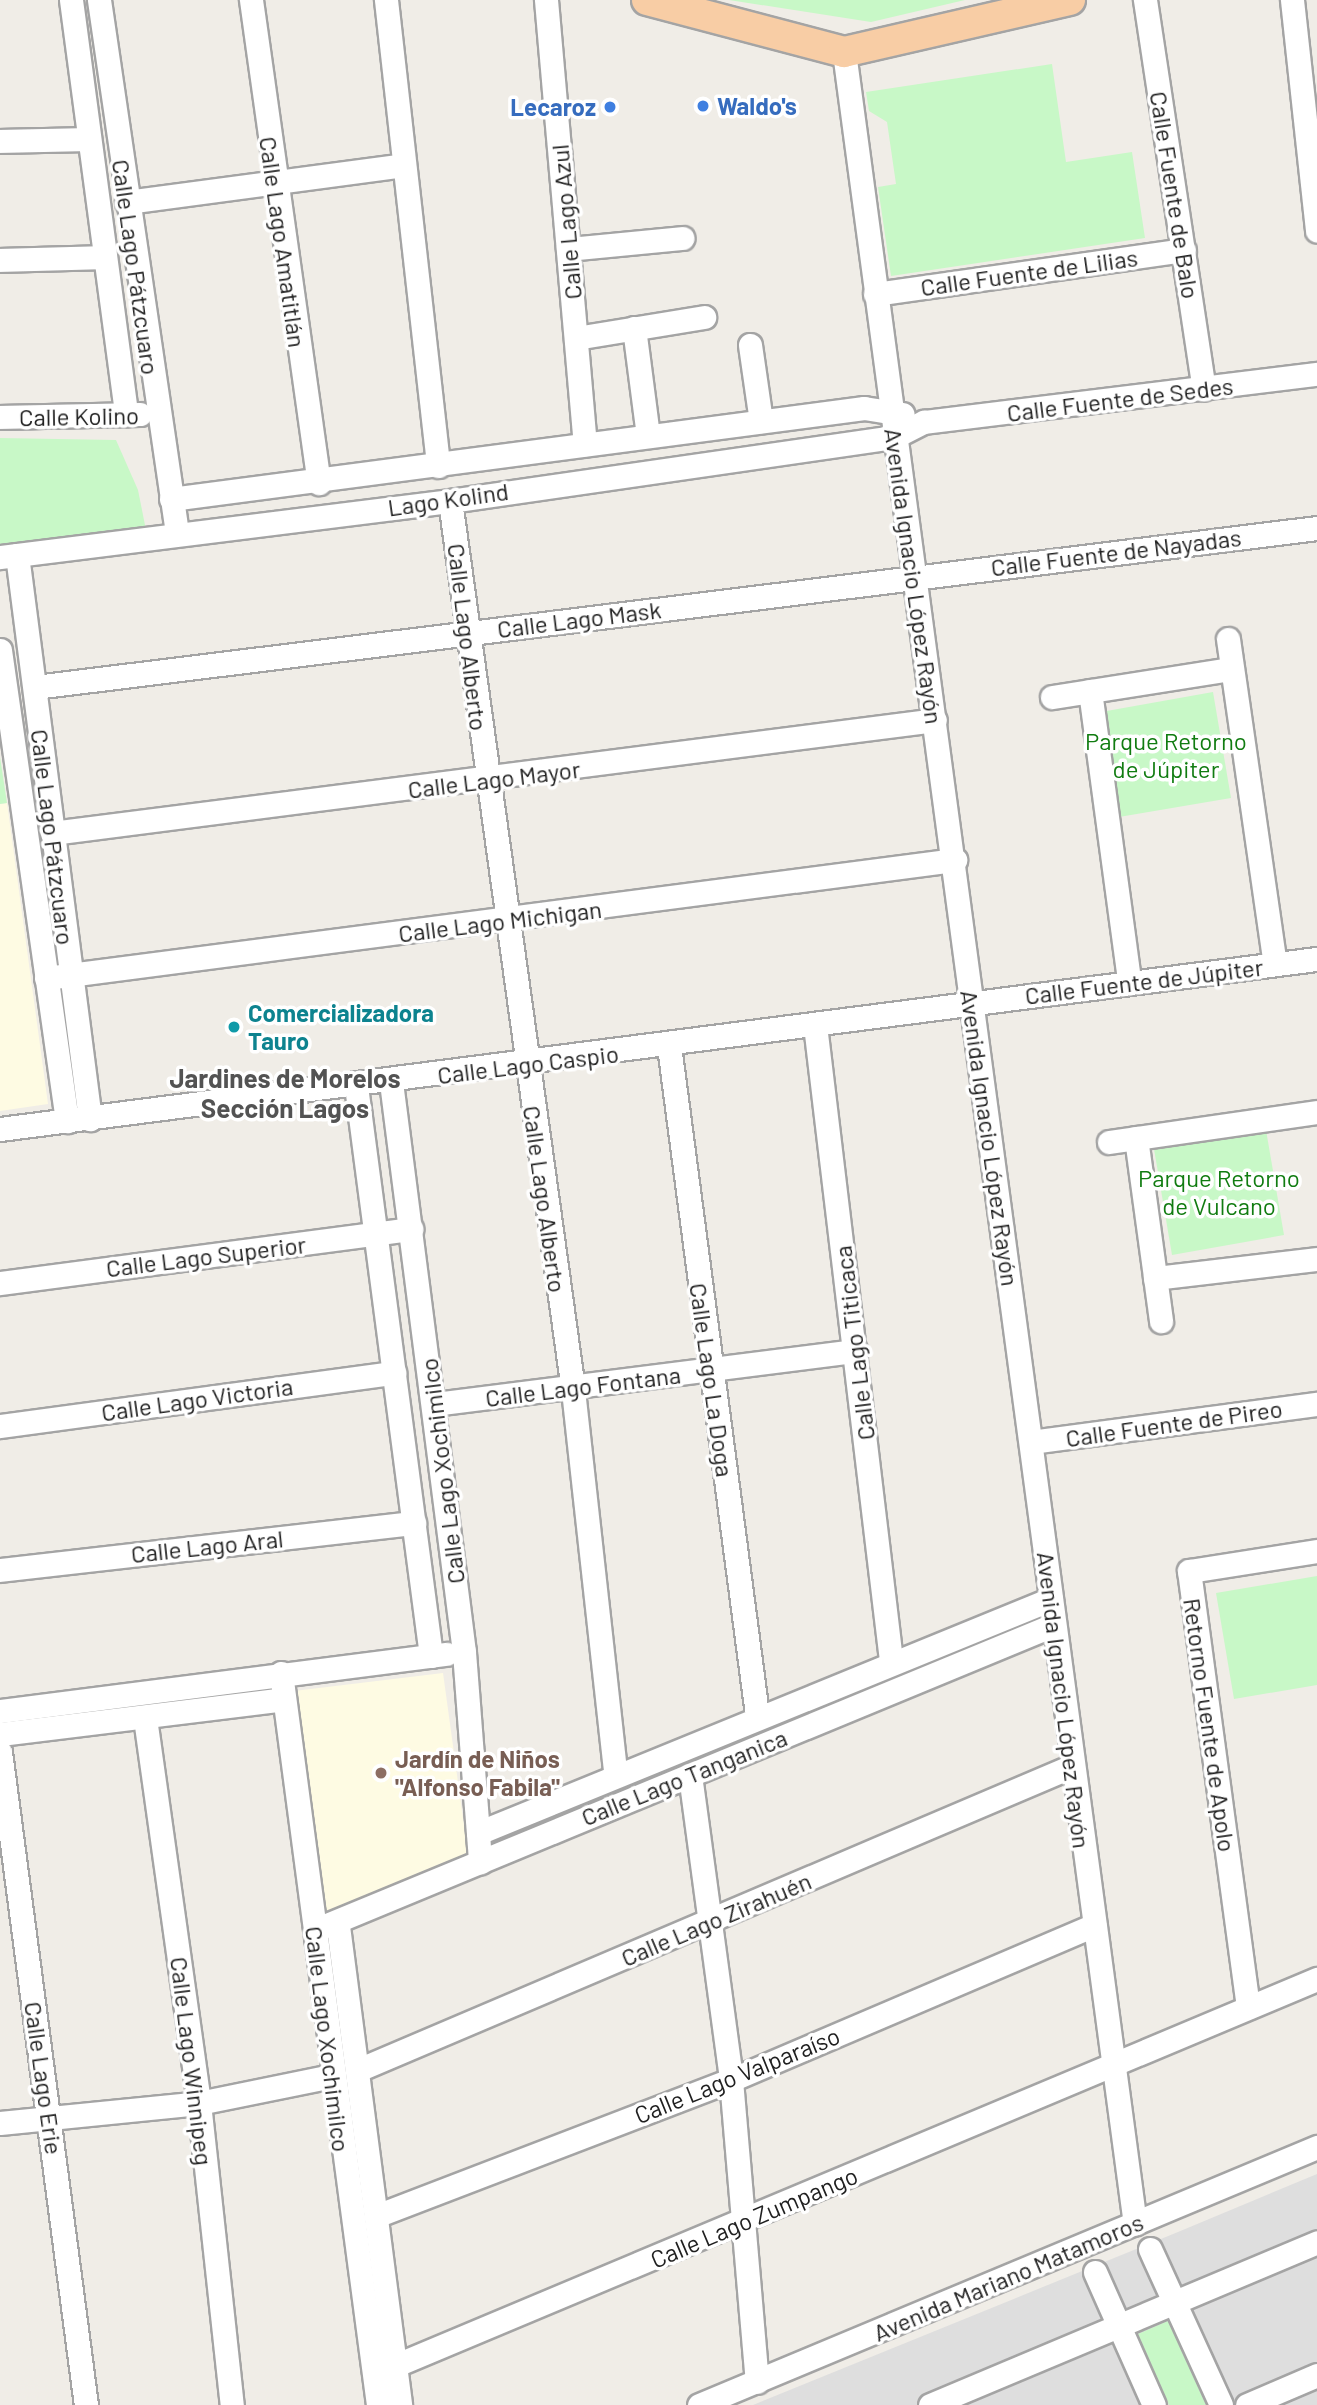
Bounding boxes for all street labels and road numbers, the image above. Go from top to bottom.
street label: Calle Fuente de Balo [1144,89,1206,301]
street label: Calle Lago Amatitlán [254,135,312,349]
street label: Calle Lago Azul [545,143,587,301]
street label: Calle Lago Pátzcuaro [107,158,165,376]
street label: Calle Fuente de Lilias [919,242,1139,302]
street label: Calle Fuente de Sedes [1005,371,1235,427]
street label: Calle Kolino [19,401,139,431]
street label: Avenida Ignacio López Rayón [879,426,949,726]
street label: Lago Kolind [386,476,510,522]
street label: Calle Fuente de Nayadas [989,522,1243,582]
street label: Calle Lago Alberto [442,542,494,732]
street label: Calle Lago Mask [495,595,663,643]
street label: Calle Lago Pátzcuaro [25,728,81,946]
street label: Calle Lago Mayor [406,754,582,804]
street label: Calle Lago Michigan [397,894,603,948]
street label: Calle Fuente de Júpiter [1023,952,1265,1010]
street label: Avenida Ignacio López Rayón [955,988,1025,1288]
street label: Calle Lago Caspio [436,1039,620,1089]
street label: Calle Lago Alberto [518,1104,572,1294]
street label: Calle Lago Superior [104,1229,308,1283]
street label: Calle Lago Titicaca [828,1244,880,1442]
street label: Calle Lago La Doga [684,1281,740,1479]
street label: Calle Lago Xochimilco [414,1357,470,1585]
street label: Calle Lago Fontana [484,1360,682,1412]
street label: Calle Lago Victoria [99,1371,295,1427]
street label: Calle Fuente de Pireo [1064,1394,1284,1452]
street label: Calle Lago Aral [129,1524,285,1568]
street label: Avenida Ignacio López Rayón [1032,1550,1096,1850]
street label: Retorno Fuente de Apolo [1178,1596,1242,1854]
street label: Calle Lago Tanganica [577,1723,791,1831]
street label: Calle Lago Zirahuén [617,1866,815,1972]
street label: Calle Lago Xochimilco [300,1925,356,2153]
street label: Calle Lago Winnipeg [165,1955,219,2167]
street label: Calle Lago Erie [19,2000,69,2156]
street label: Calle Lago Valparaíso [630,2021,844,2129]
street label: Calle Lago Zumpango [646,2160,862,2274]
street label: Avenida Mariano Matamoros [869,2207,1147,2347]

